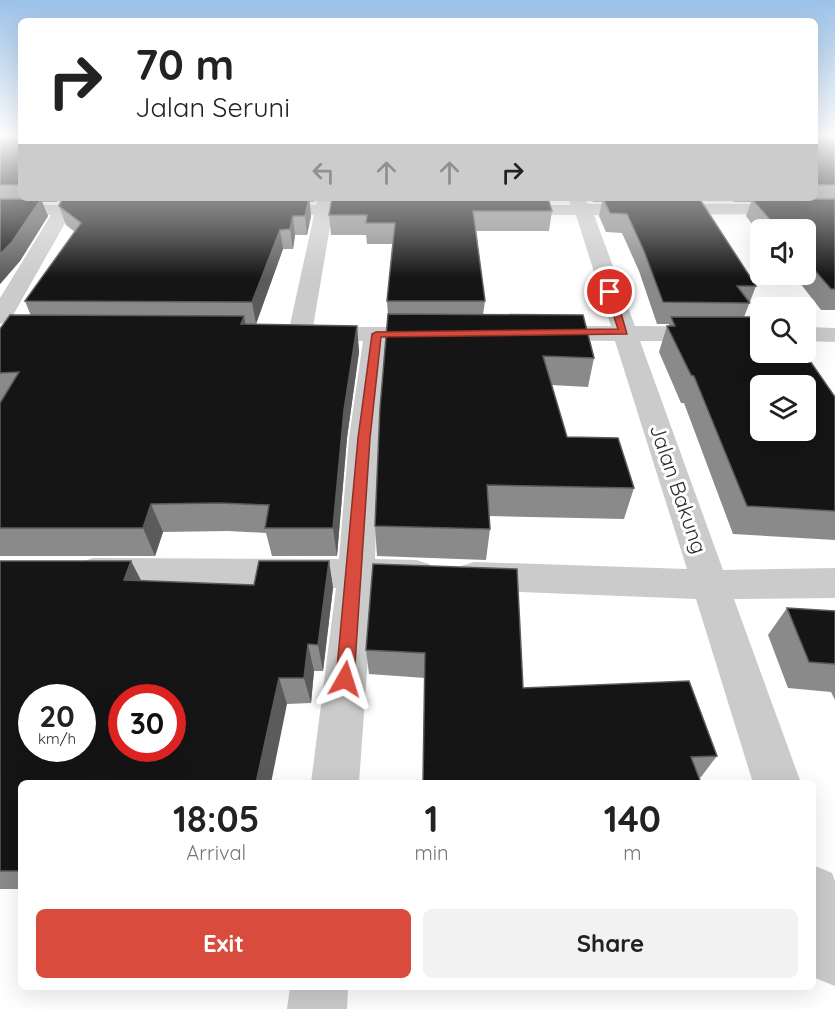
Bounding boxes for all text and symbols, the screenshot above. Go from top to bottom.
text: 70 m [135,38,234,91]
icon: right [36,42,114,120]
text: Jalan Seruni [135,90,290,124]
icon: left [307,156,340,189]
icon: ahead [370,156,403,189]
icon: ahead [433,156,466,189]
icon: right [496,156,529,189]
map controls [750,219,816,441]
button: sound [750,219,816,285]
pin [584,266,635,317]
icon: arrive [593,275,626,308]
button: search [750,297,816,363]
button: layers [750,375,816,441]
street label: Jalan Bakung [645,421,713,557]
position arrow [313,647,377,711]
speed limit sign: 30 [108,684,186,762]
text: 20 [39,697,75,735]
text: km/h [38,729,76,748]
text: 18:05 [173,796,259,841]
text: 1 [425,796,439,841]
text: 140 [604,796,661,841]
text: Arrival [186,840,246,865]
text: min [415,840,449,865]
text: m [623,840,641,865]
button: Exit [36,909,411,978]
button: Share [423,909,798,978]

